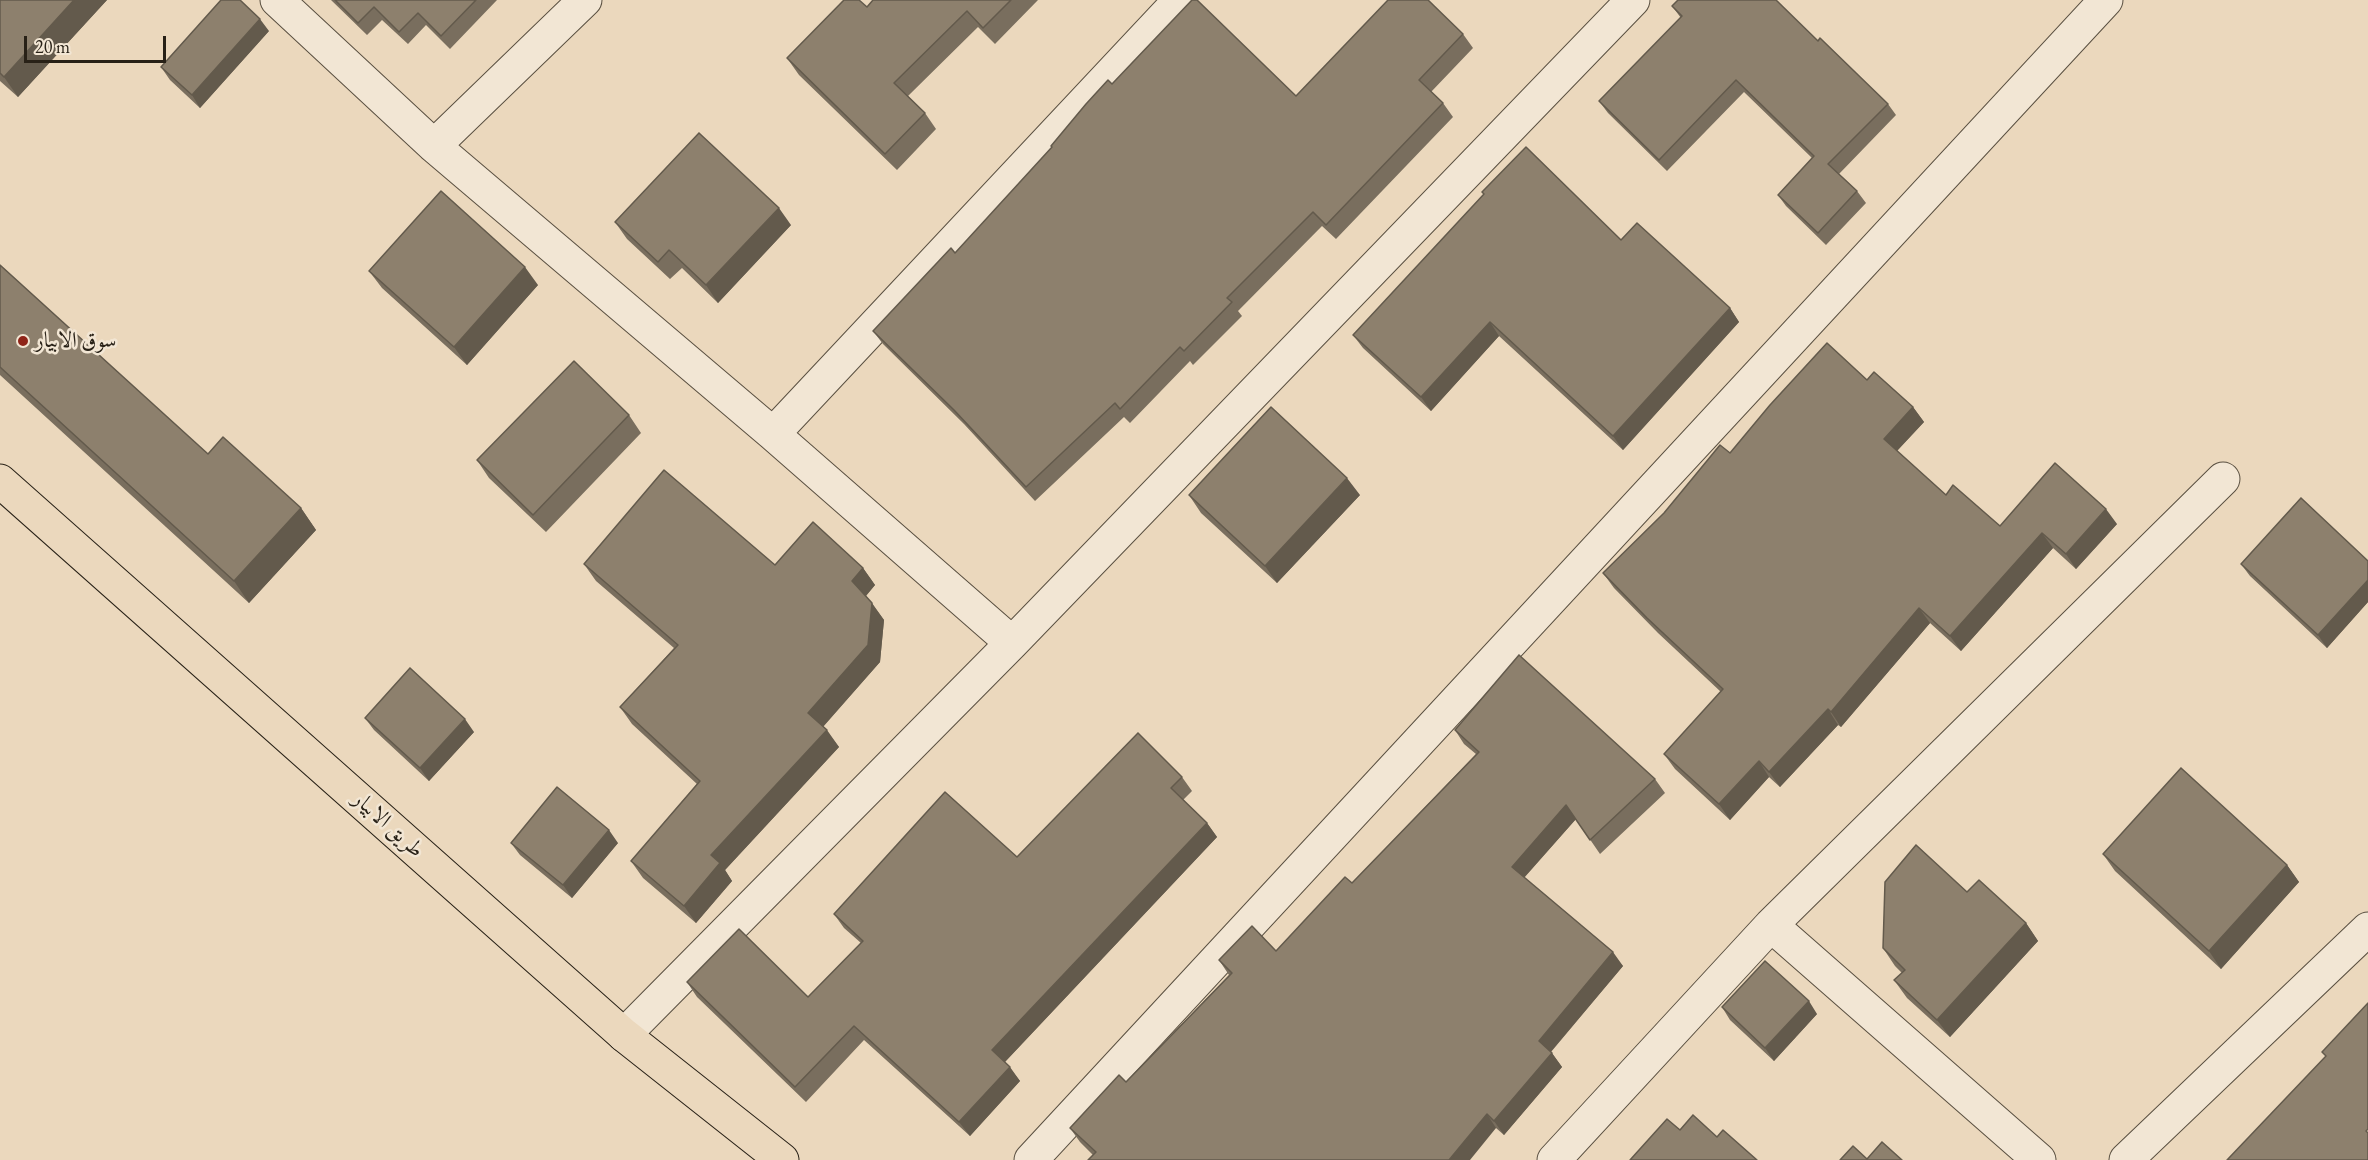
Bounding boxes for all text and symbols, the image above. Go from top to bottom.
scale bar [27,24,170,62]
text: 20 m [35,35,70,58]
place label: سوق الابيار [35,328,116,354]
marker: سوق الابيار [16,334,30,348]
street label: طريق الابيار [347,786,429,864]

